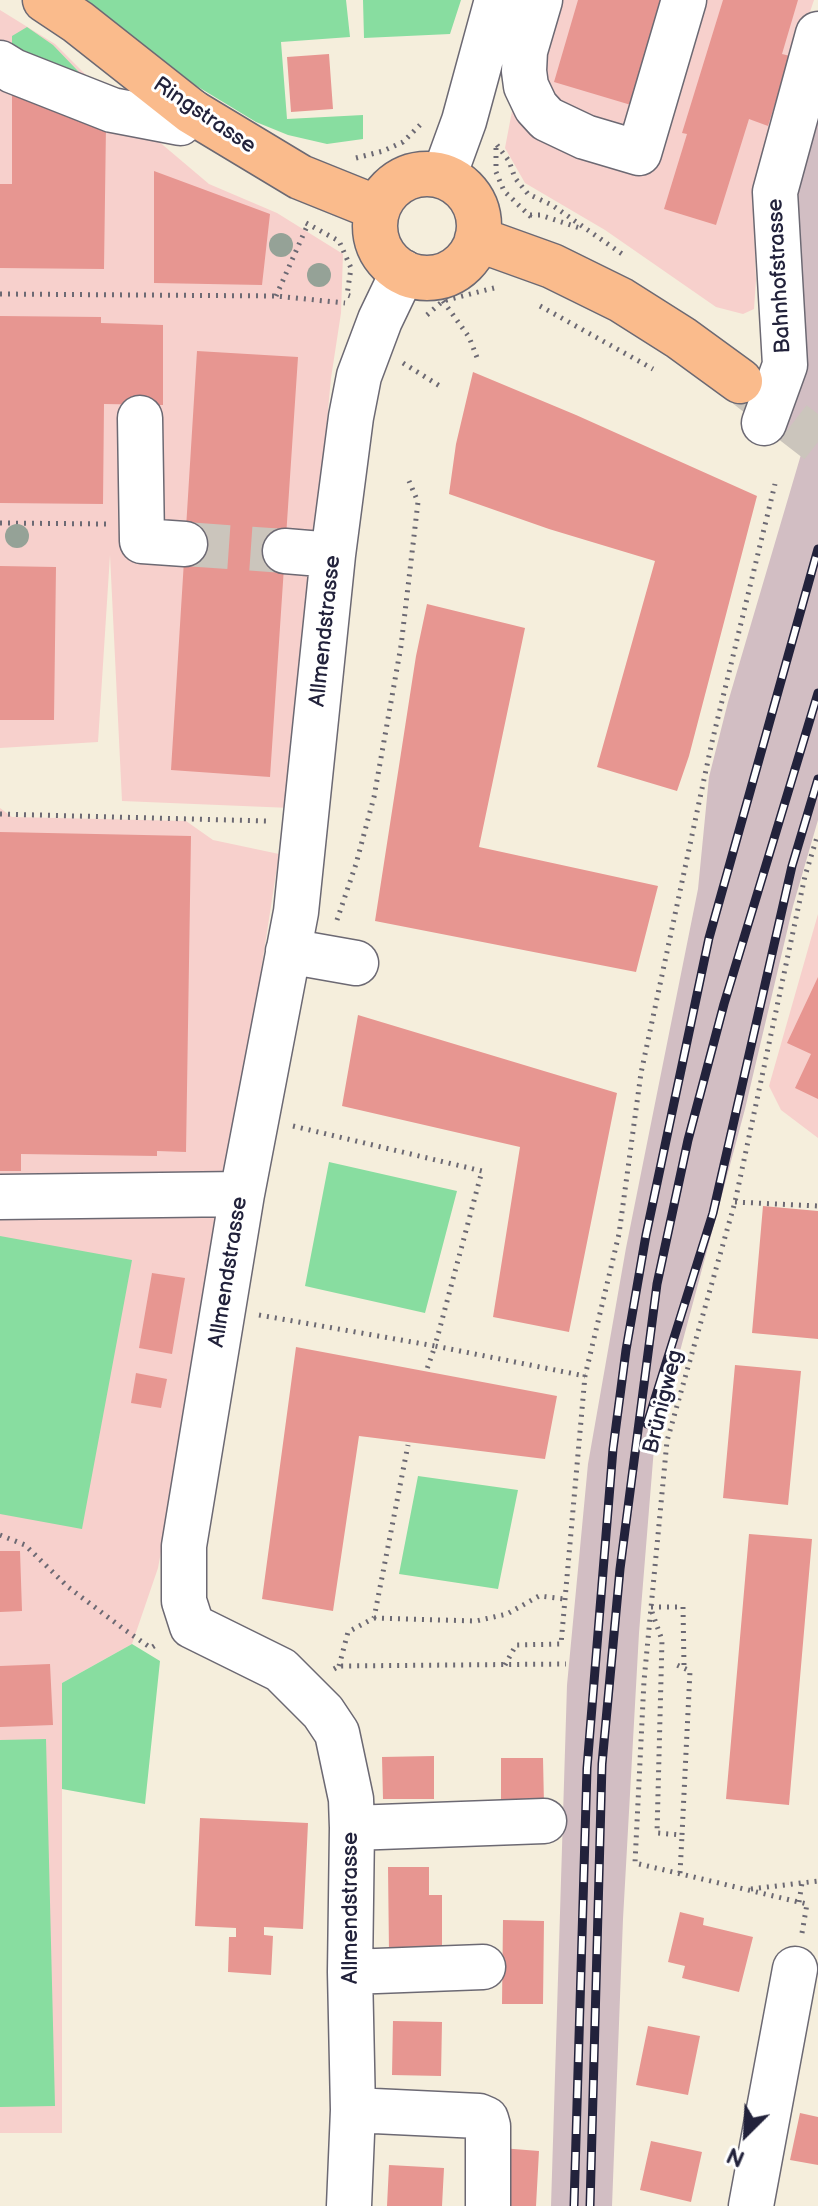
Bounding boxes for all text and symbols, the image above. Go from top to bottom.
street label: Ringstrasse [148,72,260,160]
street label: Bahnhofstrasse [763,198,797,354]
street label: Allmendstrasse [305,554,347,708]
street label: Allmendstrasse [204,1195,254,1349]
street label: Brünigweg [638,1347,690,1457]
street label: Allmendstrasse [338,1832,364,1984]
north arrow [706,2094,786,2174]
text: N [723,2141,749,2172]

